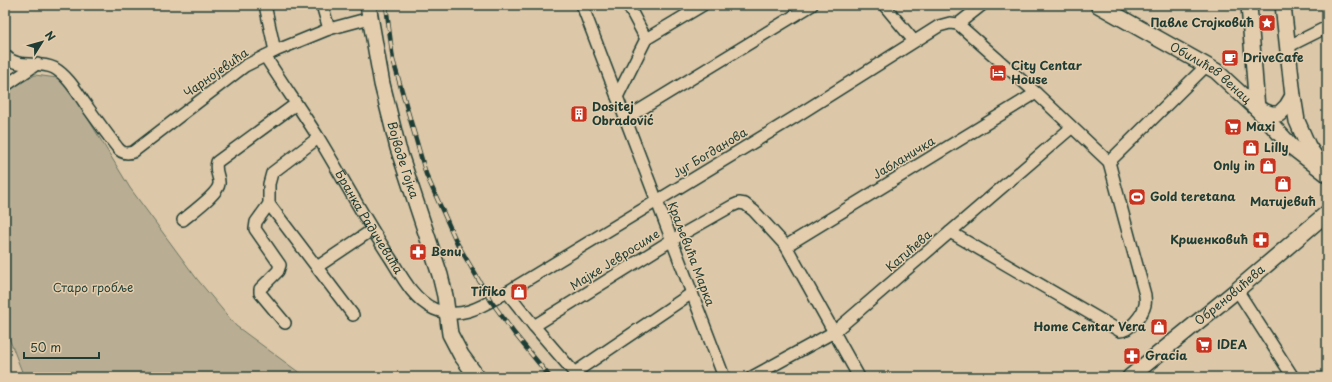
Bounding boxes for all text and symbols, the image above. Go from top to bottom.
place label: Павле Стојковић [1150,13,1254,31]
place icon: Павле Стојковић [1257,13,1277,33]
north arrow [22,22,62,62]
text: N [41,27,60,45]
street label: Обилићев венац [1167,37,1256,108]
street label: Чарнојевића [179,43,252,101]
cafe icon: DriveCafe [1220,48,1240,68]
place label: DriveCafe [1243,48,1304,66]
place label: City Centar House [1011,56,1083,88]
hotel icon: City Centar House [988,63,1008,83]
place label: Dositej Obradović [592,97,654,129]
building icon: Dositej Obradović [569,104,589,124]
supermarket icon: Maxi [1223,117,1243,137]
place label: Maxi [1246,117,1276,135]
street label: Војводе Гојка [384,119,424,201]
street label: Југ Богданова [669,122,751,182]
street label: Јабланичка [869,131,939,183]
shop icon: Lilly [1241,138,1261,158]
place label: Lilly [1264,138,1288,156]
place label: Only in [1213,156,1255,174]
shop icon: Only in [1258,156,1278,176]
street label: Бранка Радичевића [331,166,408,277]
shop icon: Матијевић [1273,174,1293,194]
sports icon: Gold teretana [1127,187,1147,207]
place label: Gold teretana [1150,187,1236,205]
place label: Матијевић [1250,192,1316,210]
street label: Краљевића Марка [664,199,720,309]
street label: Мајке Јевросиме [566,224,663,294]
street label: Катићева [881,225,936,275]
place label: Кршенковић [1170,230,1248,248]
pharmacy icon: Кршенковић [1251,230,1271,250]
pharmacy icon: Benu [408,242,428,262]
place label: Benu [431,242,461,260]
street label: Обреновићева [1190,260,1269,329]
park label: Старо гробље [53,278,133,296]
place label: Tifiko [471,282,506,300]
shop icon: Tifiko [509,282,529,302]
place label: Home Centar Vera [1033,317,1147,335]
shop icon: Home Centar Vera [1149,317,1169,337]
scale bar [24,334,99,360]
supermarket icon: IDEA [1194,335,1214,355]
place label: IDEA [1217,335,1248,353]
text: 50 m [30,338,61,356]
pharmacy icon: Gracia [1122,346,1142,366]
place label: Gracia [1145,346,1188,364]

